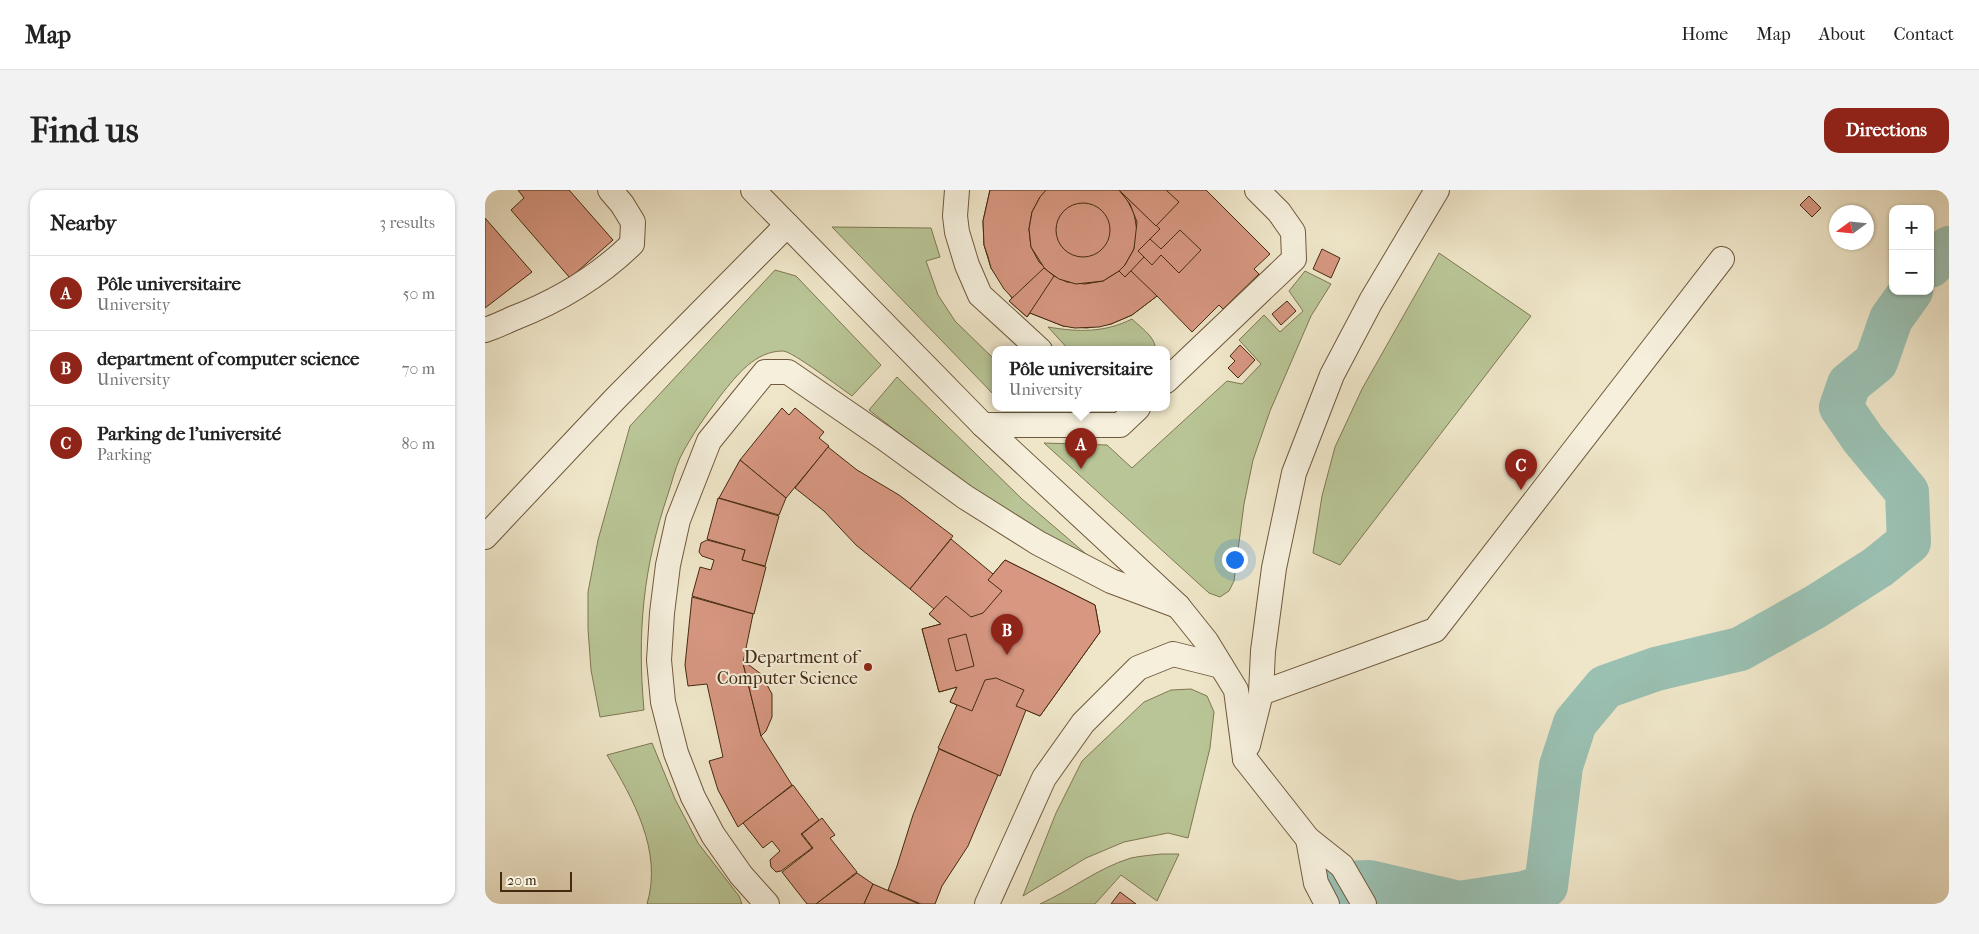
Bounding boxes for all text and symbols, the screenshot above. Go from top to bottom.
text: Map [25,21,71,49]
text: Home [1681,24,1728,45]
text: Map [1756,24,1791,45]
text: About [1819,24,1865,45]
text: Contact [1893,24,1954,45]
button: Directions [1824,108,1949,153]
text: Find us [30,110,139,151]
north arrow [1829,205,1874,250]
map controls [1889,205,1934,295]
button: + [1889,205,1934,250]
text: Nearby [50,211,116,235]
text: 3 results [379,213,435,232]
button: − [1889,250,1934,295]
text: Pôle universitaire [97,273,241,295]
text: A [61,284,71,303]
text: 50 m [403,284,435,303]
text: University [97,295,170,314]
popup [992,346,1170,411]
text: department of computer science [97,348,359,370]
text: Pôle universitaire [1009,358,1153,380]
text: B [61,359,71,378]
text: 70 m [402,359,435,378]
text: University [97,370,170,389]
text: University [1009,380,1082,399]
text: Parking de l'université [97,423,281,445]
pin: A [1065,428,1097,469]
text: C [61,434,71,453]
text: 80 m [401,434,435,453]
text: Parking [97,445,151,464]
pin: C [1505,449,1537,490]
your location [1222,547,1248,573]
pin: B [991,614,1023,655]
place label: Department of Computer Science [717,647,862,689]
marker: Department of Computer Science [862,661,874,673]
scale bar [500,869,573,892]
text: 20 m [507,872,537,889]

